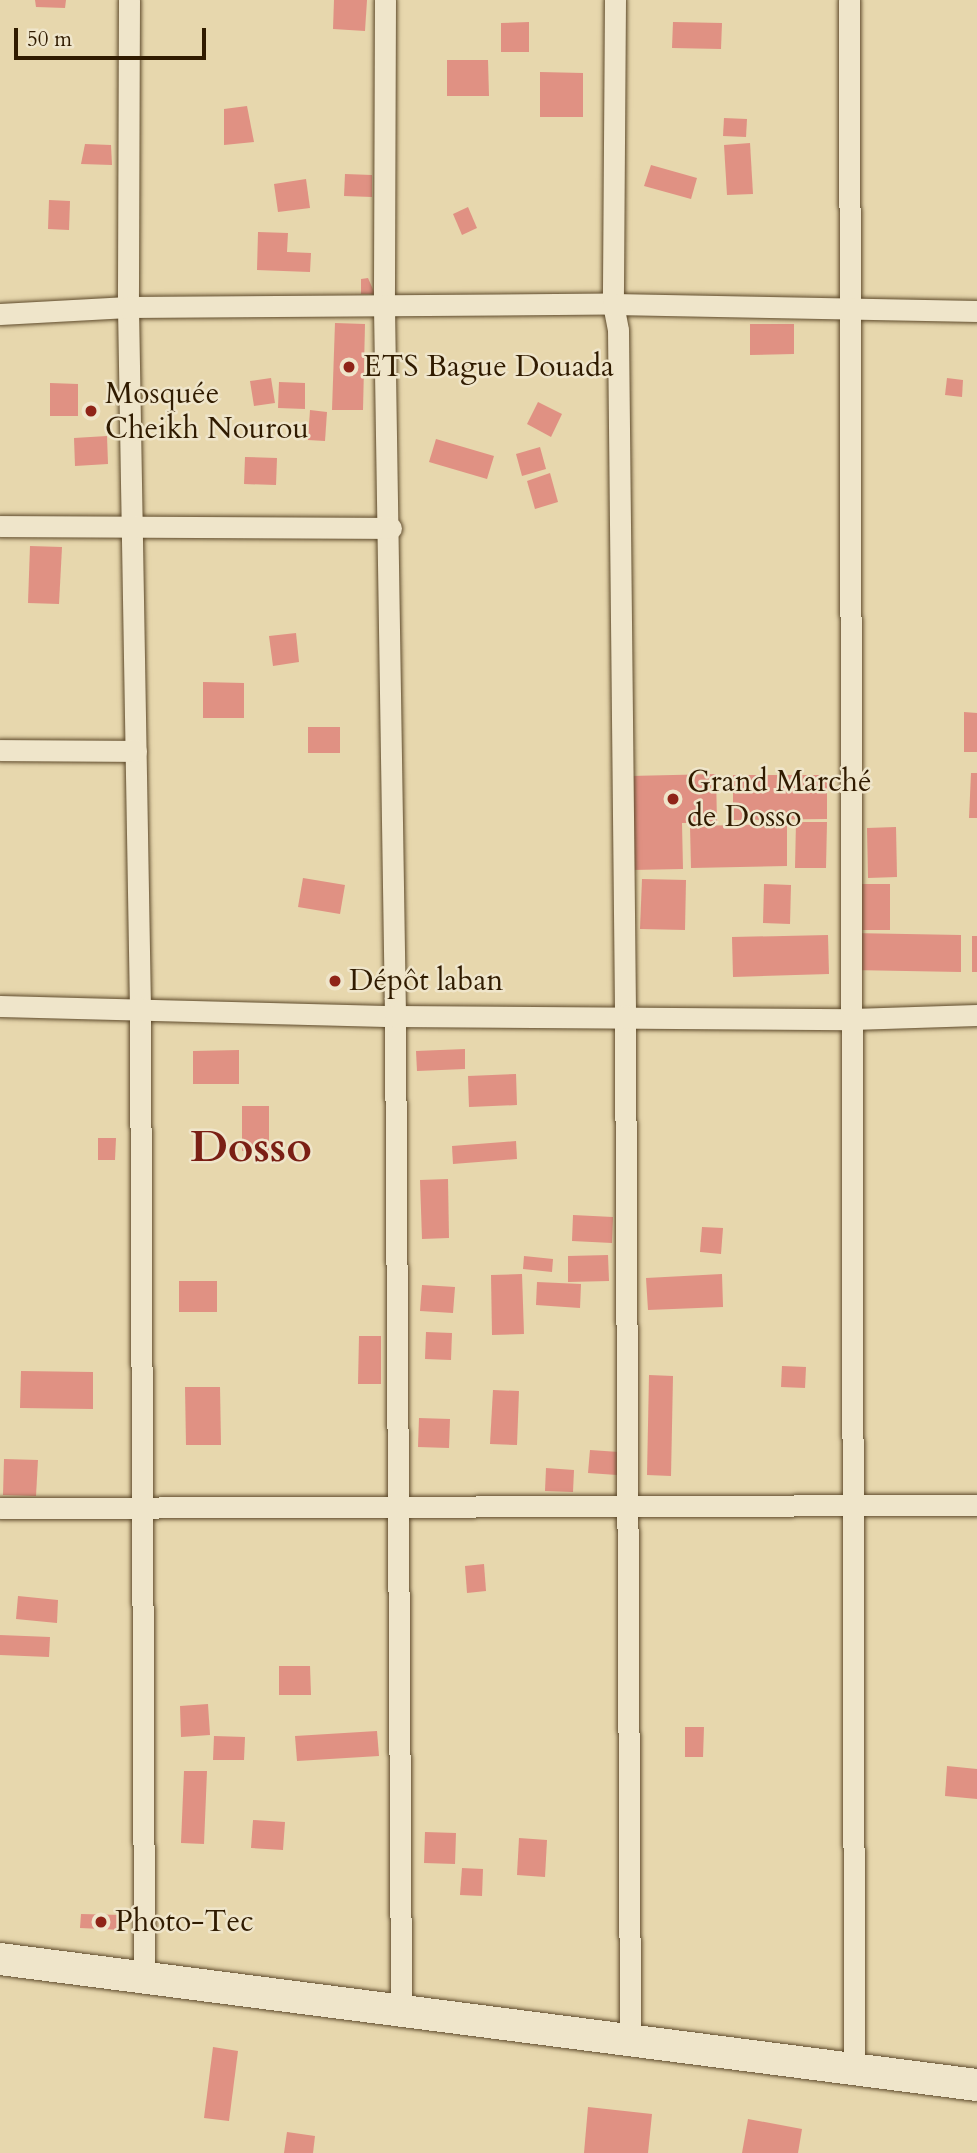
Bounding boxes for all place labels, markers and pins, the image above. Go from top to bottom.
place label: ETS Bague Douada [363,349,614,385]
marker: ETS Bague Douada [341,359,357,375]
place label: Mosquée Cheikh Nourou [105,376,309,446]
marker: Mosquée Cheikh Nourou [83,403,99,419]
place label: Grand Marché de Dosso [687,764,872,834]
marker: Grand Marché de Dosso [665,791,681,807]
place label: Dépôt laban [349,963,503,999]
marker: Dépôt laban [327,973,343,989]
place label: Photo-Tec [115,1904,254,1940]
marker: Photo-Tec [93,1914,109,1930]

